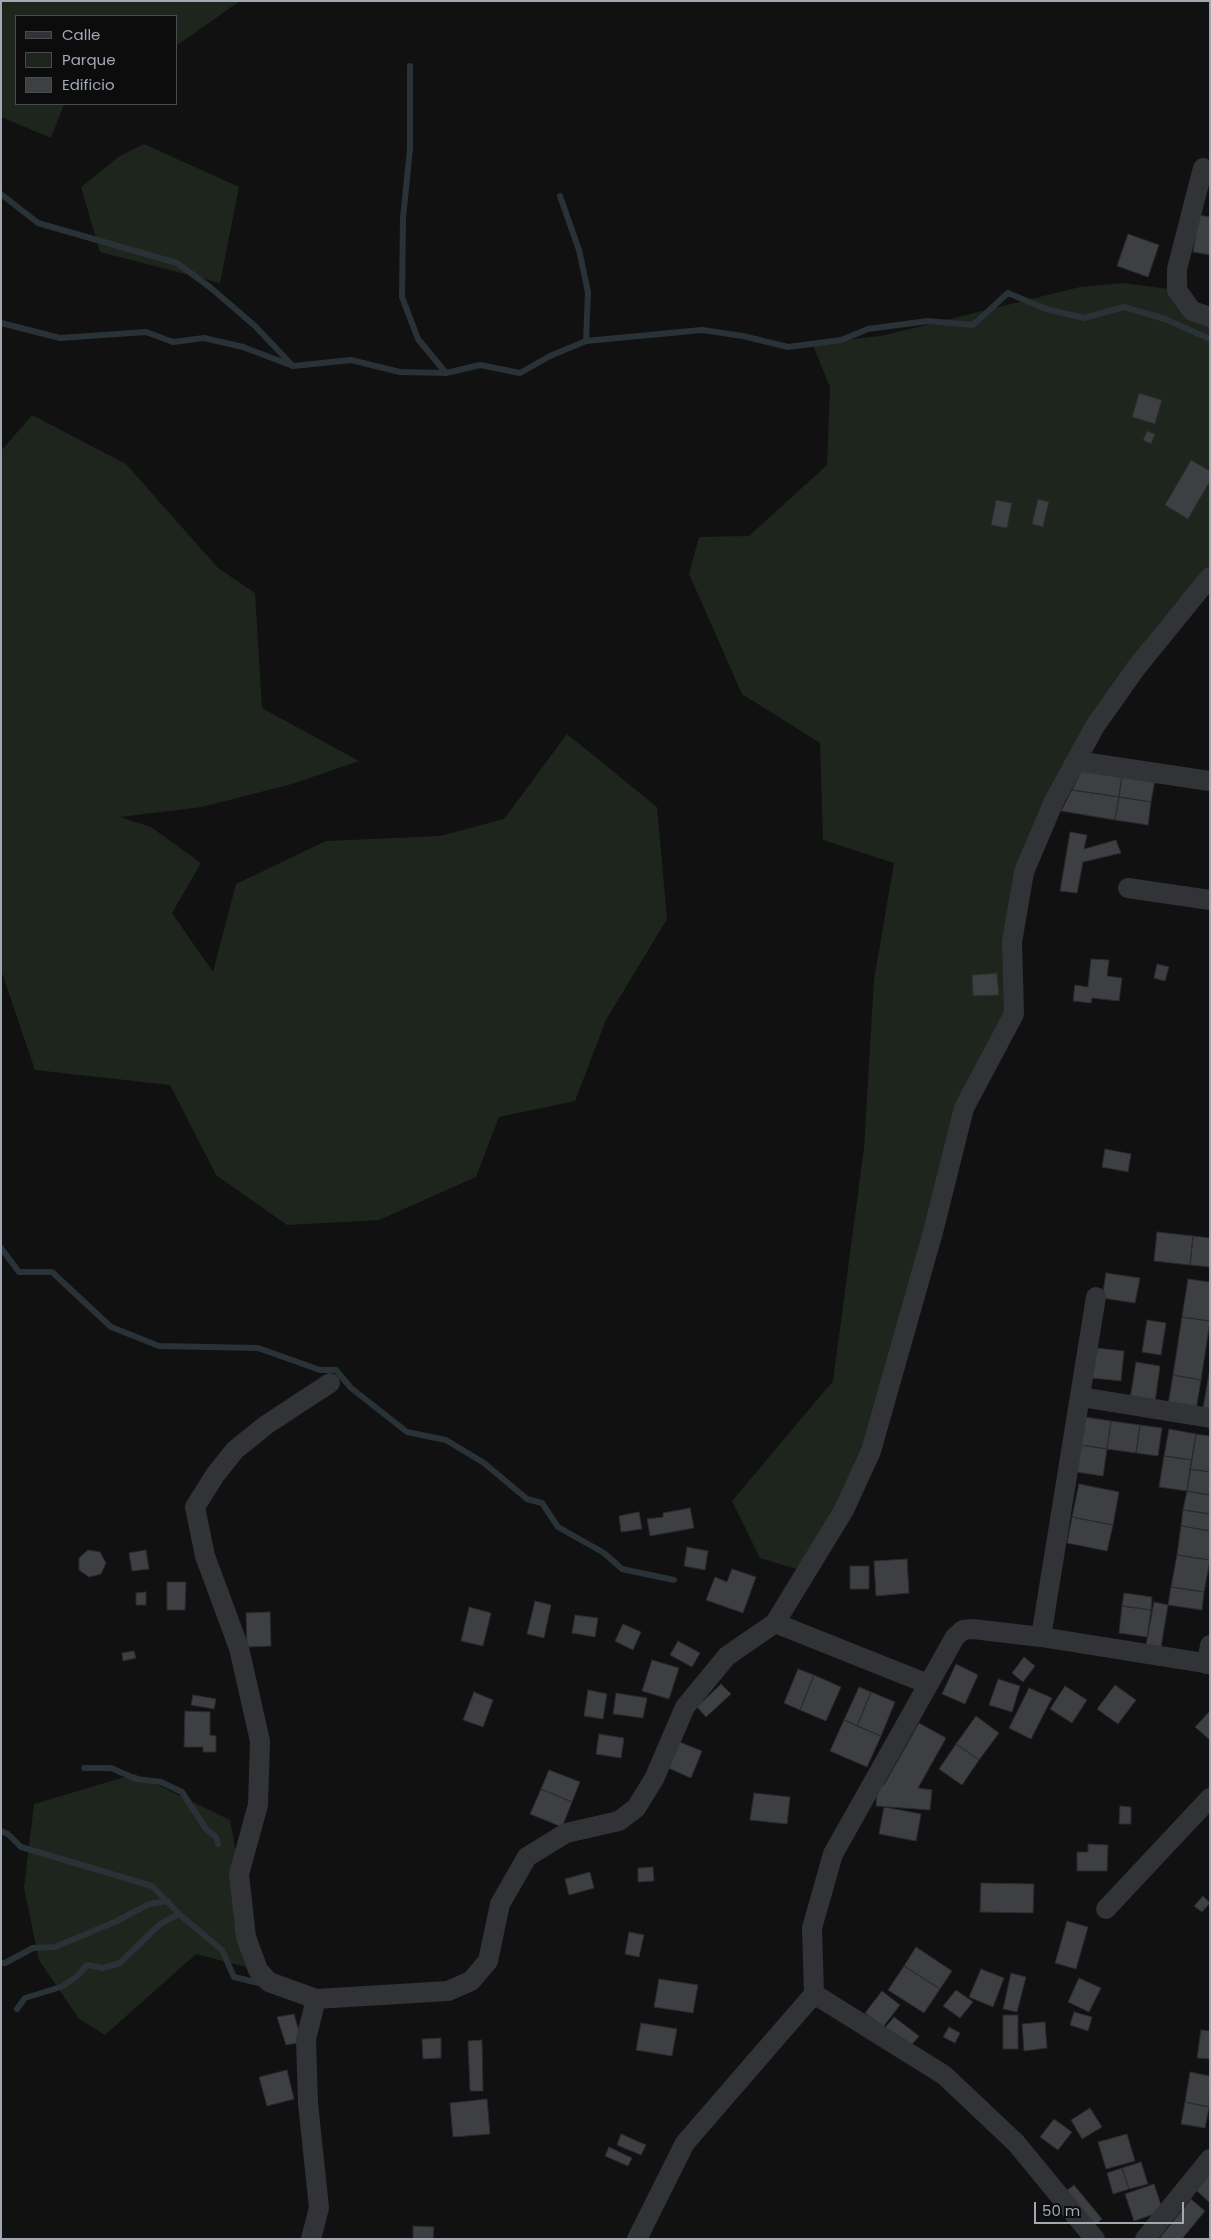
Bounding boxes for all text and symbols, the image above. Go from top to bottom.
legend [15,15,178,105]
text: Calle [62,24,100,45]
text: Parque [62,49,115,70]
text: Edificio [62,74,115,95]
scale bar [1036,2192,1186,2224]
text: 50 m [1042,2200,1080,2221]

